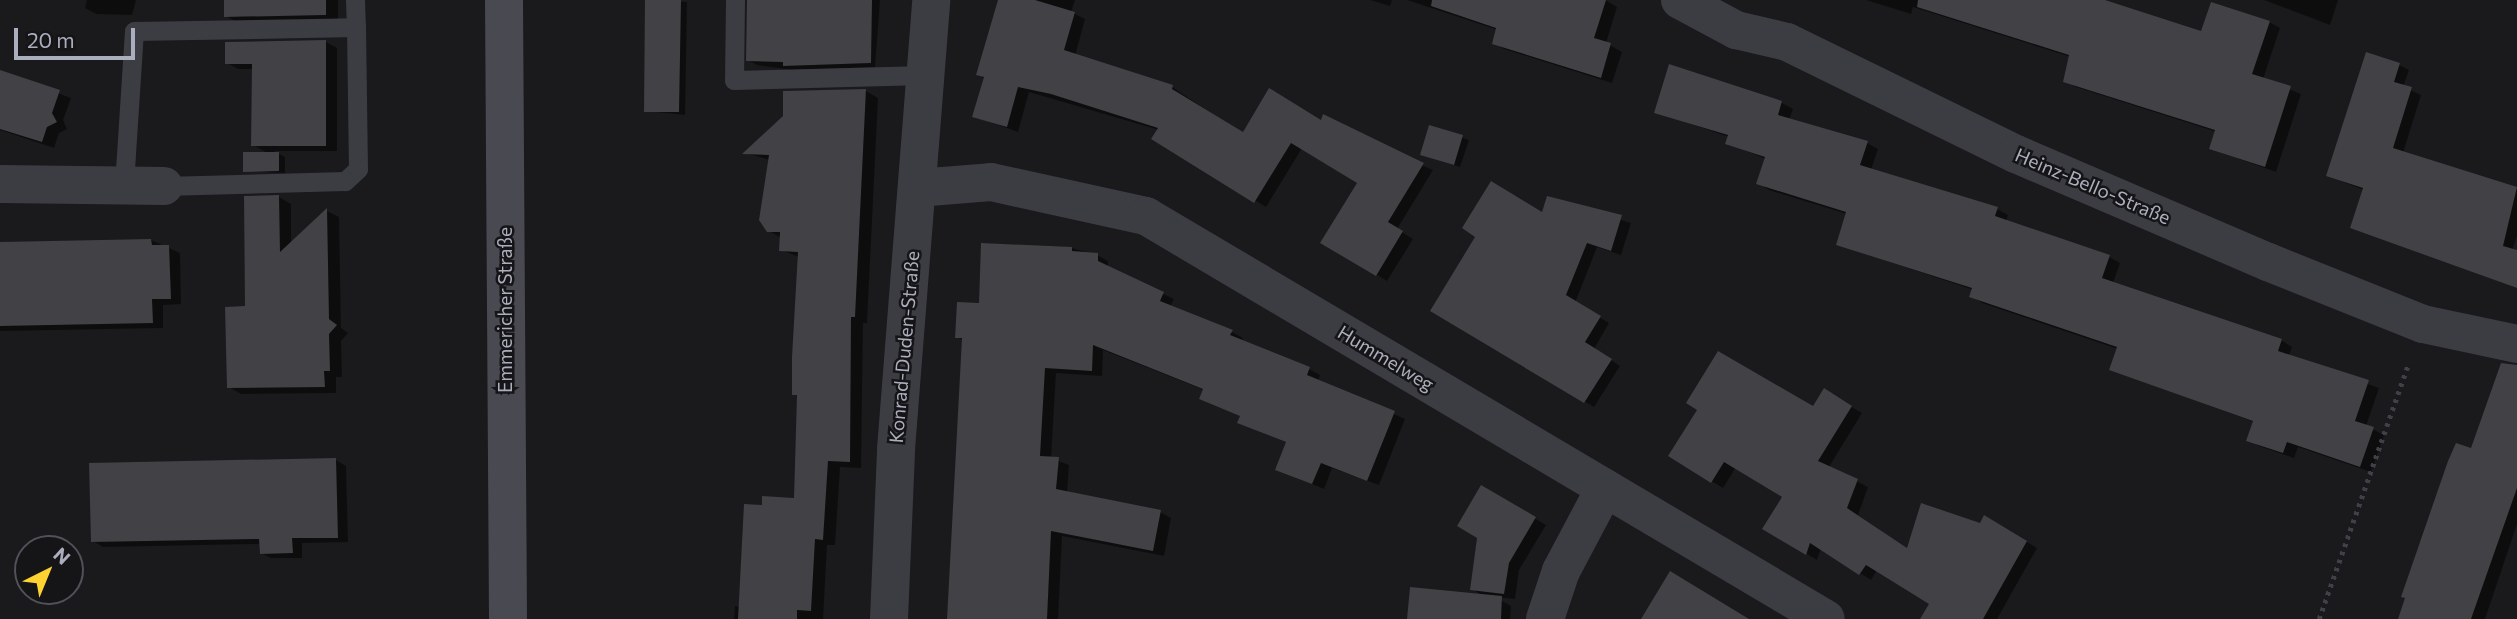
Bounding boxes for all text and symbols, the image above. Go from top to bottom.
scale bar [18,14,138,58]
text: 20 m [27,27,75,52]
street label: Heinz-Bello-Straße [2012,143,2174,229]
street label: Emmericher Straße [494,227,516,393]
street label: Konrad-Duden-Straße [884,250,924,444]
street label: Hummelweg [1334,320,1438,396]
north arrow [14,535,84,605]
text: N [49,542,75,569]

